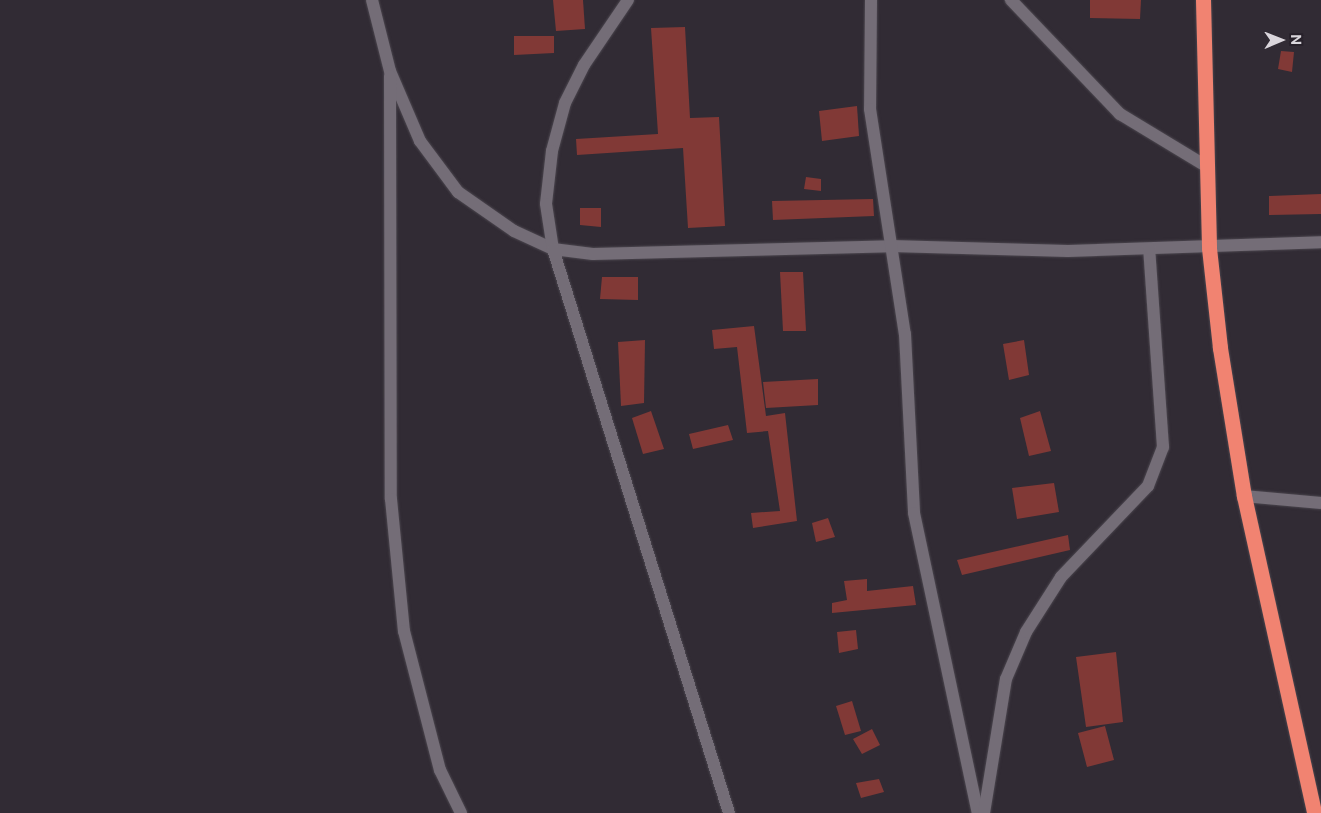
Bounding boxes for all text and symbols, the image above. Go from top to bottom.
north arrow [1256,15,1306,65]
text: N [1288,34,1304,45]

